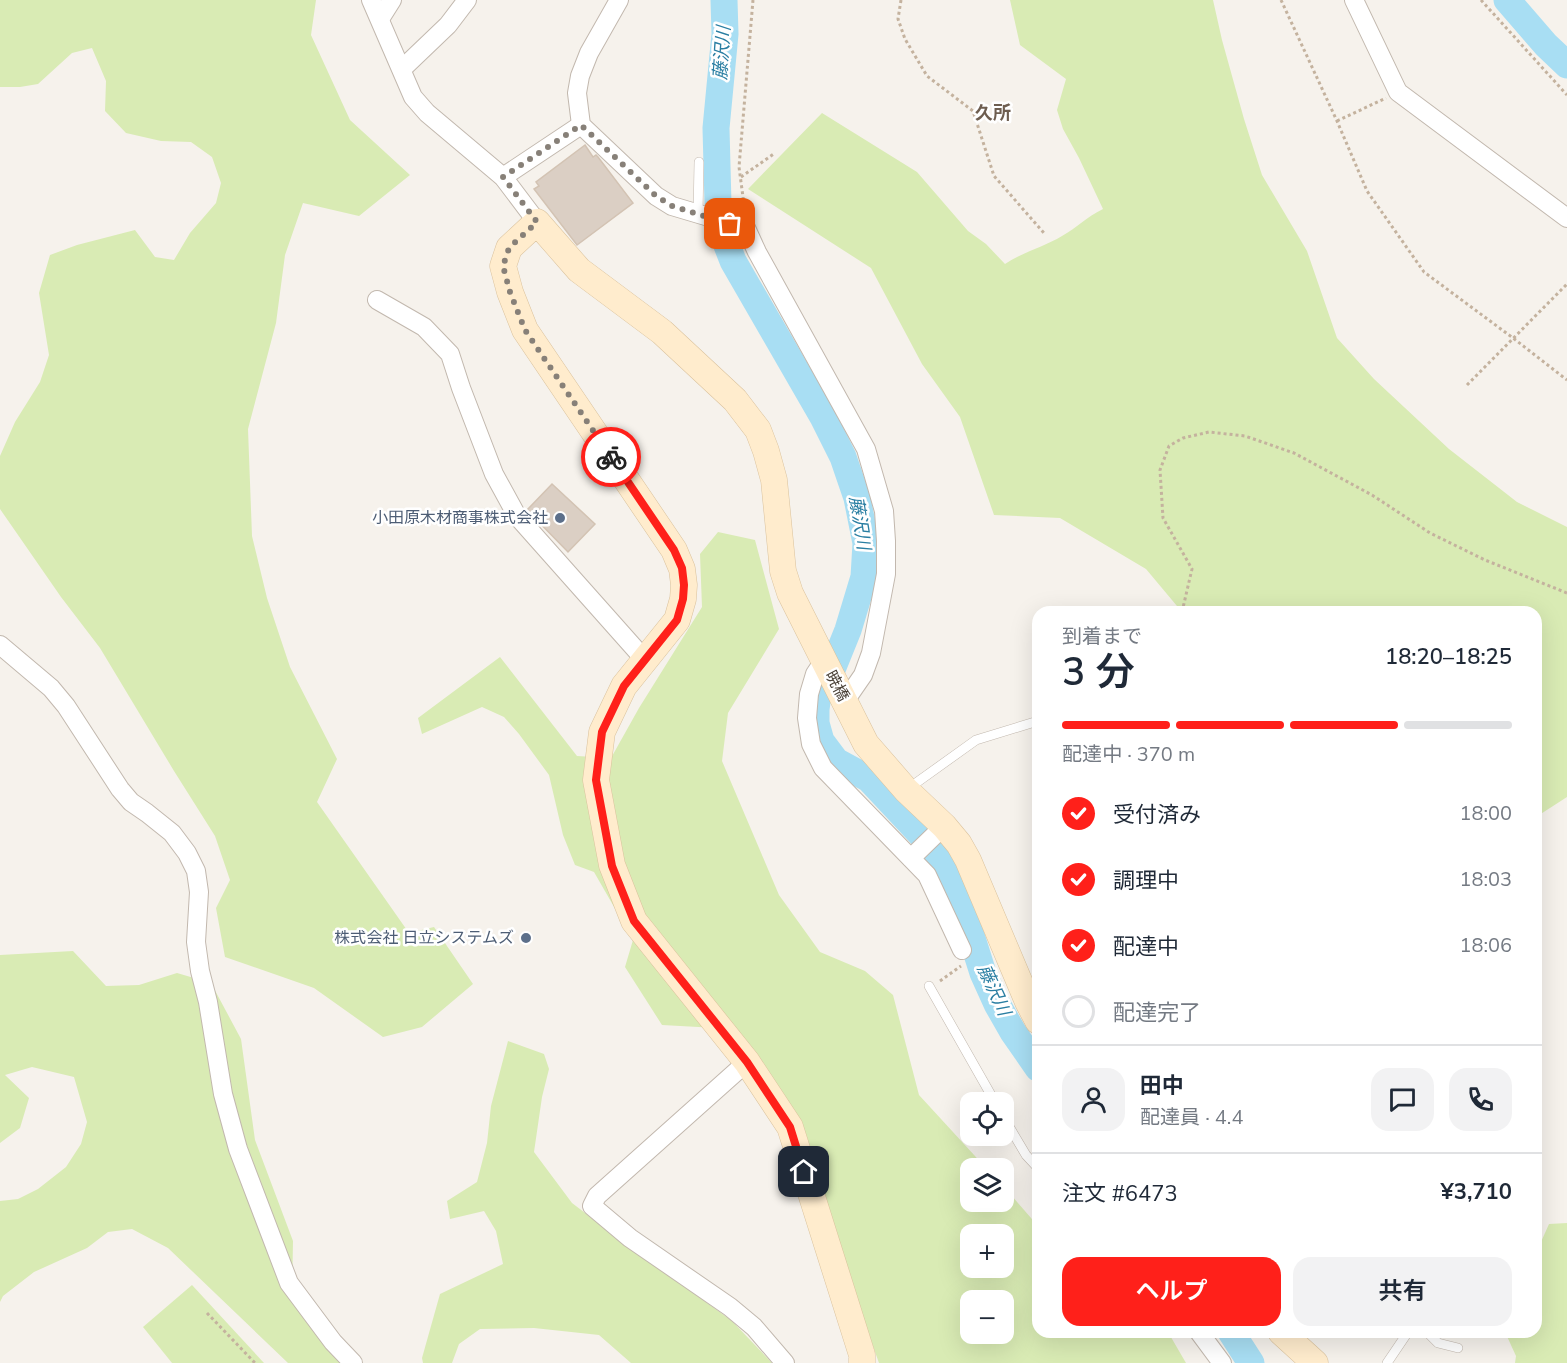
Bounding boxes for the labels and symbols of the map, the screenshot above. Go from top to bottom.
water label: 藤沢川 [708,23,736,81]
district label: 久所 [975,101,1011,125]
pin [704,198,755,249]
courier [581,427,641,487]
water label: 藤沢川 [844,494,876,554]
place label: 小田原木材商事株式会社 [372,507,548,529]
marker: 小田原木材商事株式会社 [553,511,567,525]
street label: 暁橋 [820,667,854,705]
place label: 株式会社 日立システムズ [334,927,514,949]
marker: 株式会社 日立システムズ [519,931,533,945]
water label: 藤沢川 [972,960,1017,1021]
pin [778,1146,829,1197]

